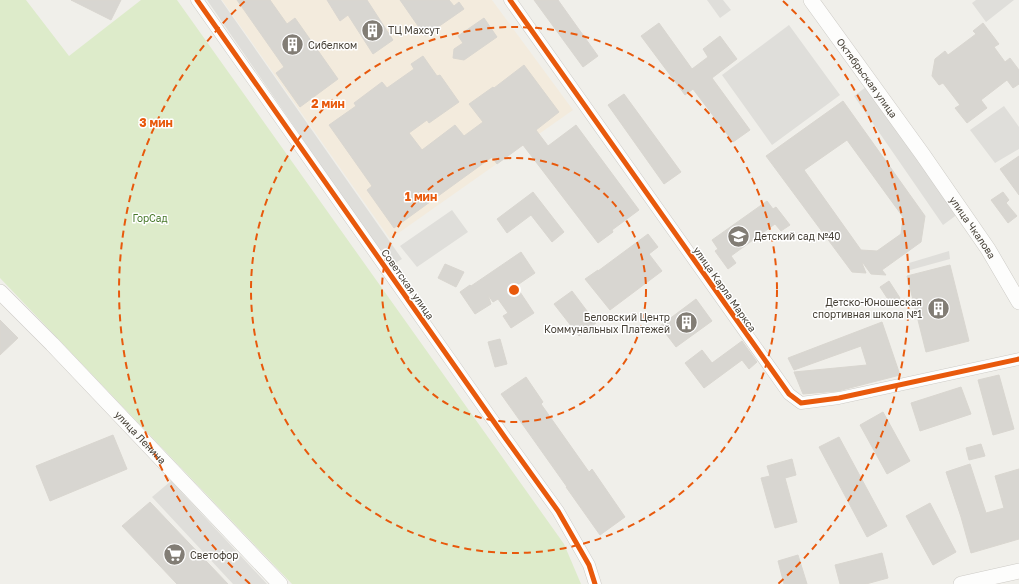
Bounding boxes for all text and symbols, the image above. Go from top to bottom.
building icon: ТЦ Махсут [359,17,385,43]
place label: ТЦ Махсут [388,24,440,36]
building icon: Сибелком [279,32,305,58]
street label: Октябрьская улица [834,36,900,120]
place label: Сибелком [308,39,357,51]
text: 2 мин [311,96,345,111]
text: 3 мин [139,115,173,130]
text: 1 мин [405,189,437,204]
street label: улица Чкалова [947,194,998,261]
park label: ГорСад [132,212,168,224]
school or university icon: Детский сад №40 [725,223,751,249]
place label: Детский сад №40 [754,230,841,242]
street label: улица Карла Маркса [691,244,759,334]
street label: Советская улица [379,246,437,322]
centre of rings [507,283,521,297]
building icon: Детско-Юношеская спортивная школа №1 [925,295,951,321]
place label: Детско-Юношеская спортивная школа №1 [813,296,922,320]
building icon: Беловский Центр Коммунальных Платежей [673,310,699,336]
place label: Беловский Центр Коммунальных Платежей [544,311,670,335]
street label: улица Ленина [112,408,169,466]
supermarket icon: Светофор [162,542,188,568]
place label: Светофор [190,549,239,561]

